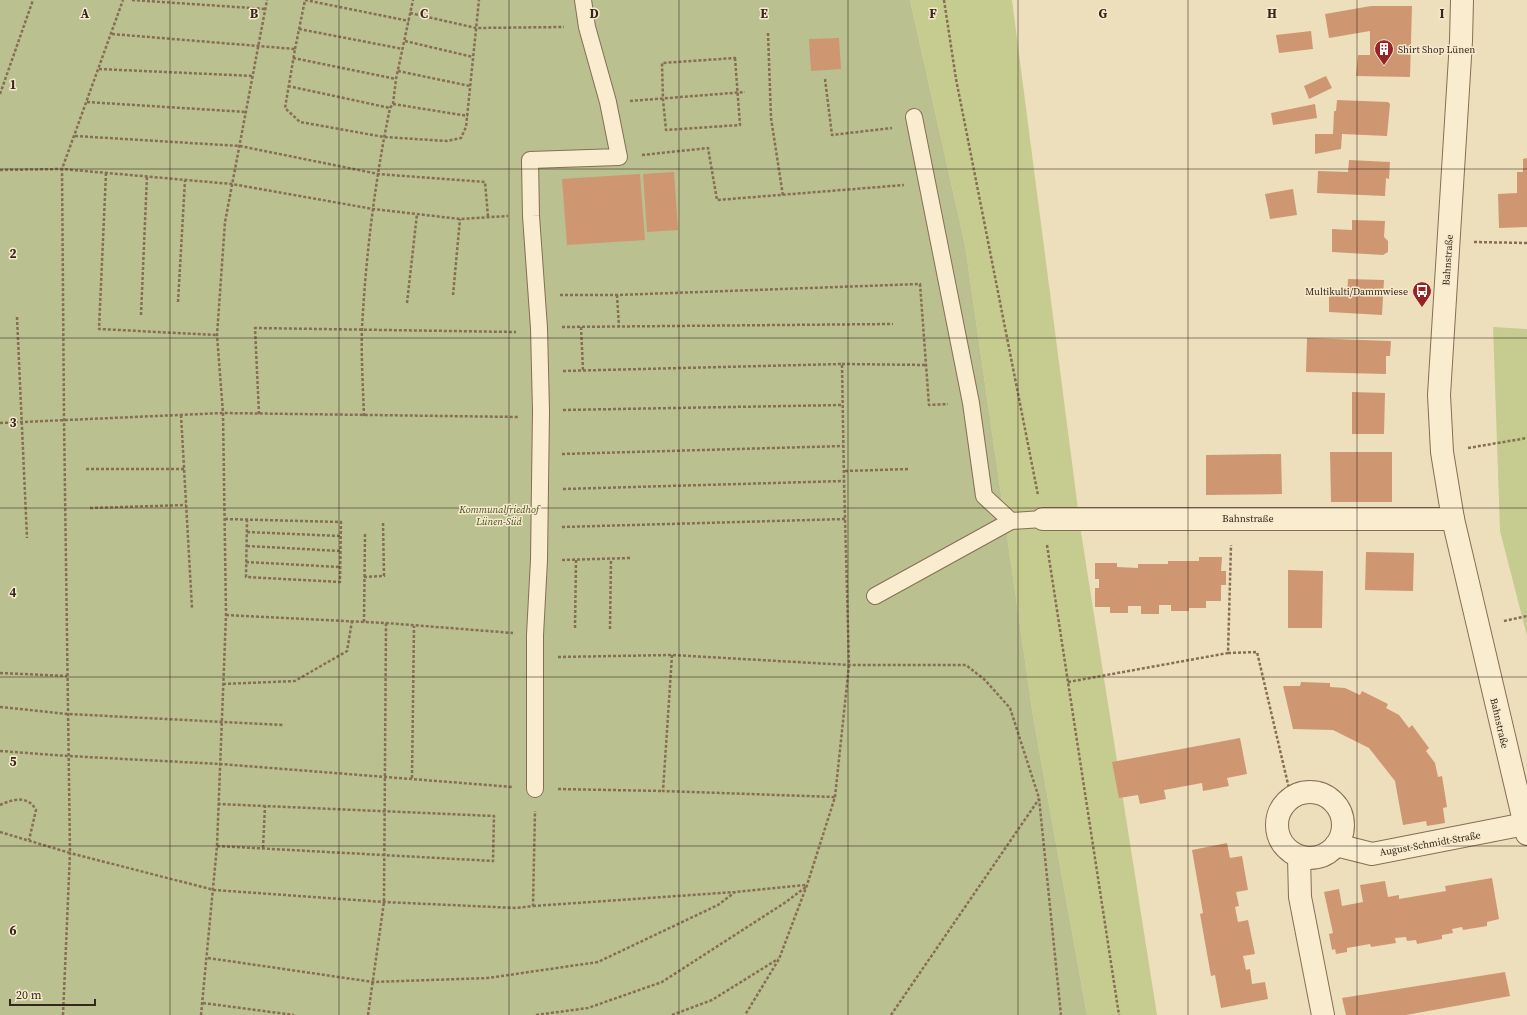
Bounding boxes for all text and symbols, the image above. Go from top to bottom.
text: A [81,5,90,22]
text: B [250,5,259,22]
text: C [420,5,428,22]
text: D [589,5,599,22]
text: E [760,5,768,22]
text: F [929,5,937,22]
text: G [1099,5,1108,22]
text: H [1267,5,1277,22]
text: I [1439,5,1445,22]
building icon: Shirt Shop Lünen [1373,38,1395,66]
place label: Shirt Shop Lünen [1398,43,1475,56]
text: 1 [9,76,17,93]
street label: Bahnstraße [1439,234,1456,286]
text: 2 [9,245,17,262]
bus stop icon: Multikulti/Dammwiese [1411,280,1433,308]
place label: Multikulti/Dammwiese [1305,285,1408,298]
text: 3 [9,414,17,431]
park label: Kommunalfriedhof Lünen-Süd [458,503,541,528]
street label: Bahnstraße [1222,512,1274,525]
text: 4 [9,584,17,601]
street label: Bahnstraße [1487,697,1512,750]
text: 5 [9,753,17,770]
street label: August-Schmidt-Straße [1379,828,1482,859]
text: 6 [9,922,17,939]
scale bar [10,981,95,1007]
text: 20 m [16,987,42,1003]

